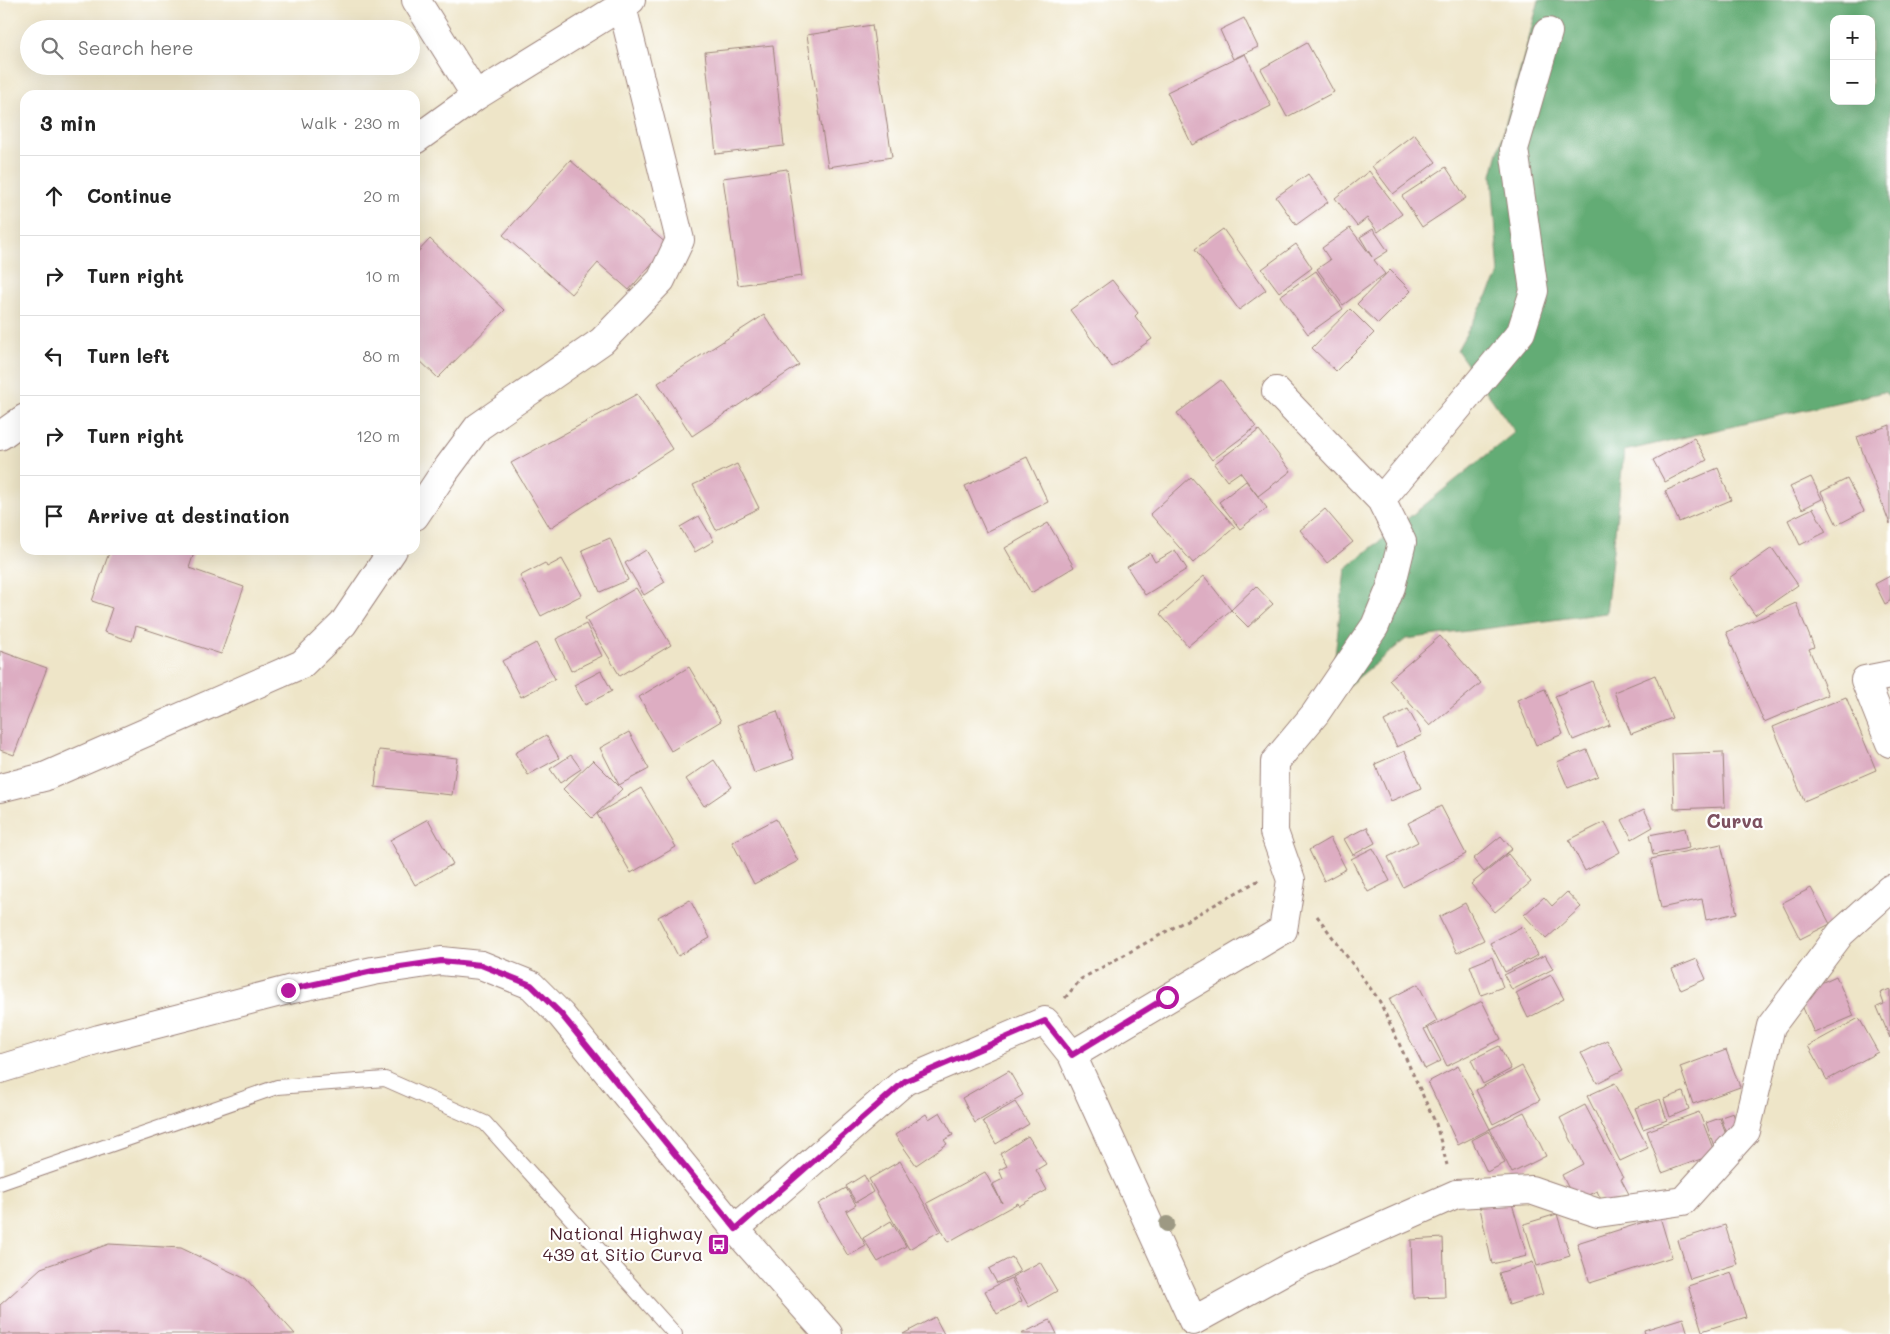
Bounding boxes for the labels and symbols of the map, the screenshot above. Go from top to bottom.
district label: Curva [1707,808,1763,833]
route end [277,979,300,1002]
route start [1156,986,1179,1009]
place label: National Highway 439 at Sitio Curva [543,1221,703,1266]
bus stop icon: National Highway 439 at Sitio Curva [707,1232,731,1256]

